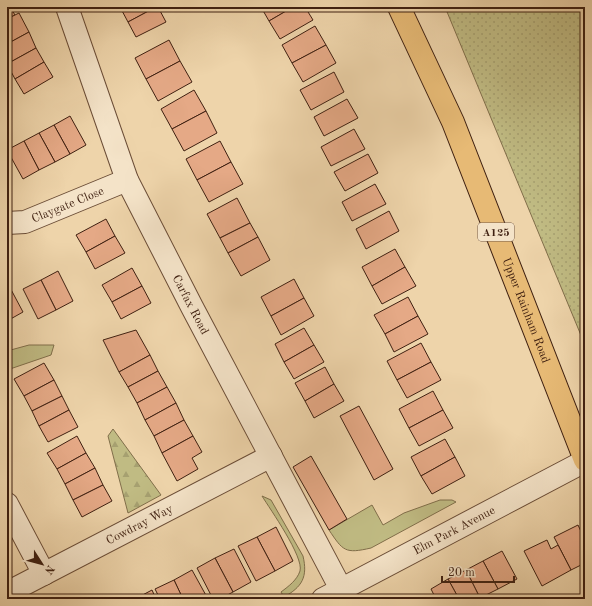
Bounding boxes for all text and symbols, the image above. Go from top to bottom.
street label: Claygate Close [30,185,106,226]
road number: A125 [478,223,514,241]
street label: Upper Rainham Road [500,256,552,365]
street label: Carfax Road [170,273,210,337]
street label: Cowdray Way [104,503,176,547]
street label: Elm Park Avenue [411,504,498,557]
north arrow [22,544,62,584]
scale bar [442,558,514,584]
text: N [42,562,56,576]
text: 20 m [448,567,475,579]

